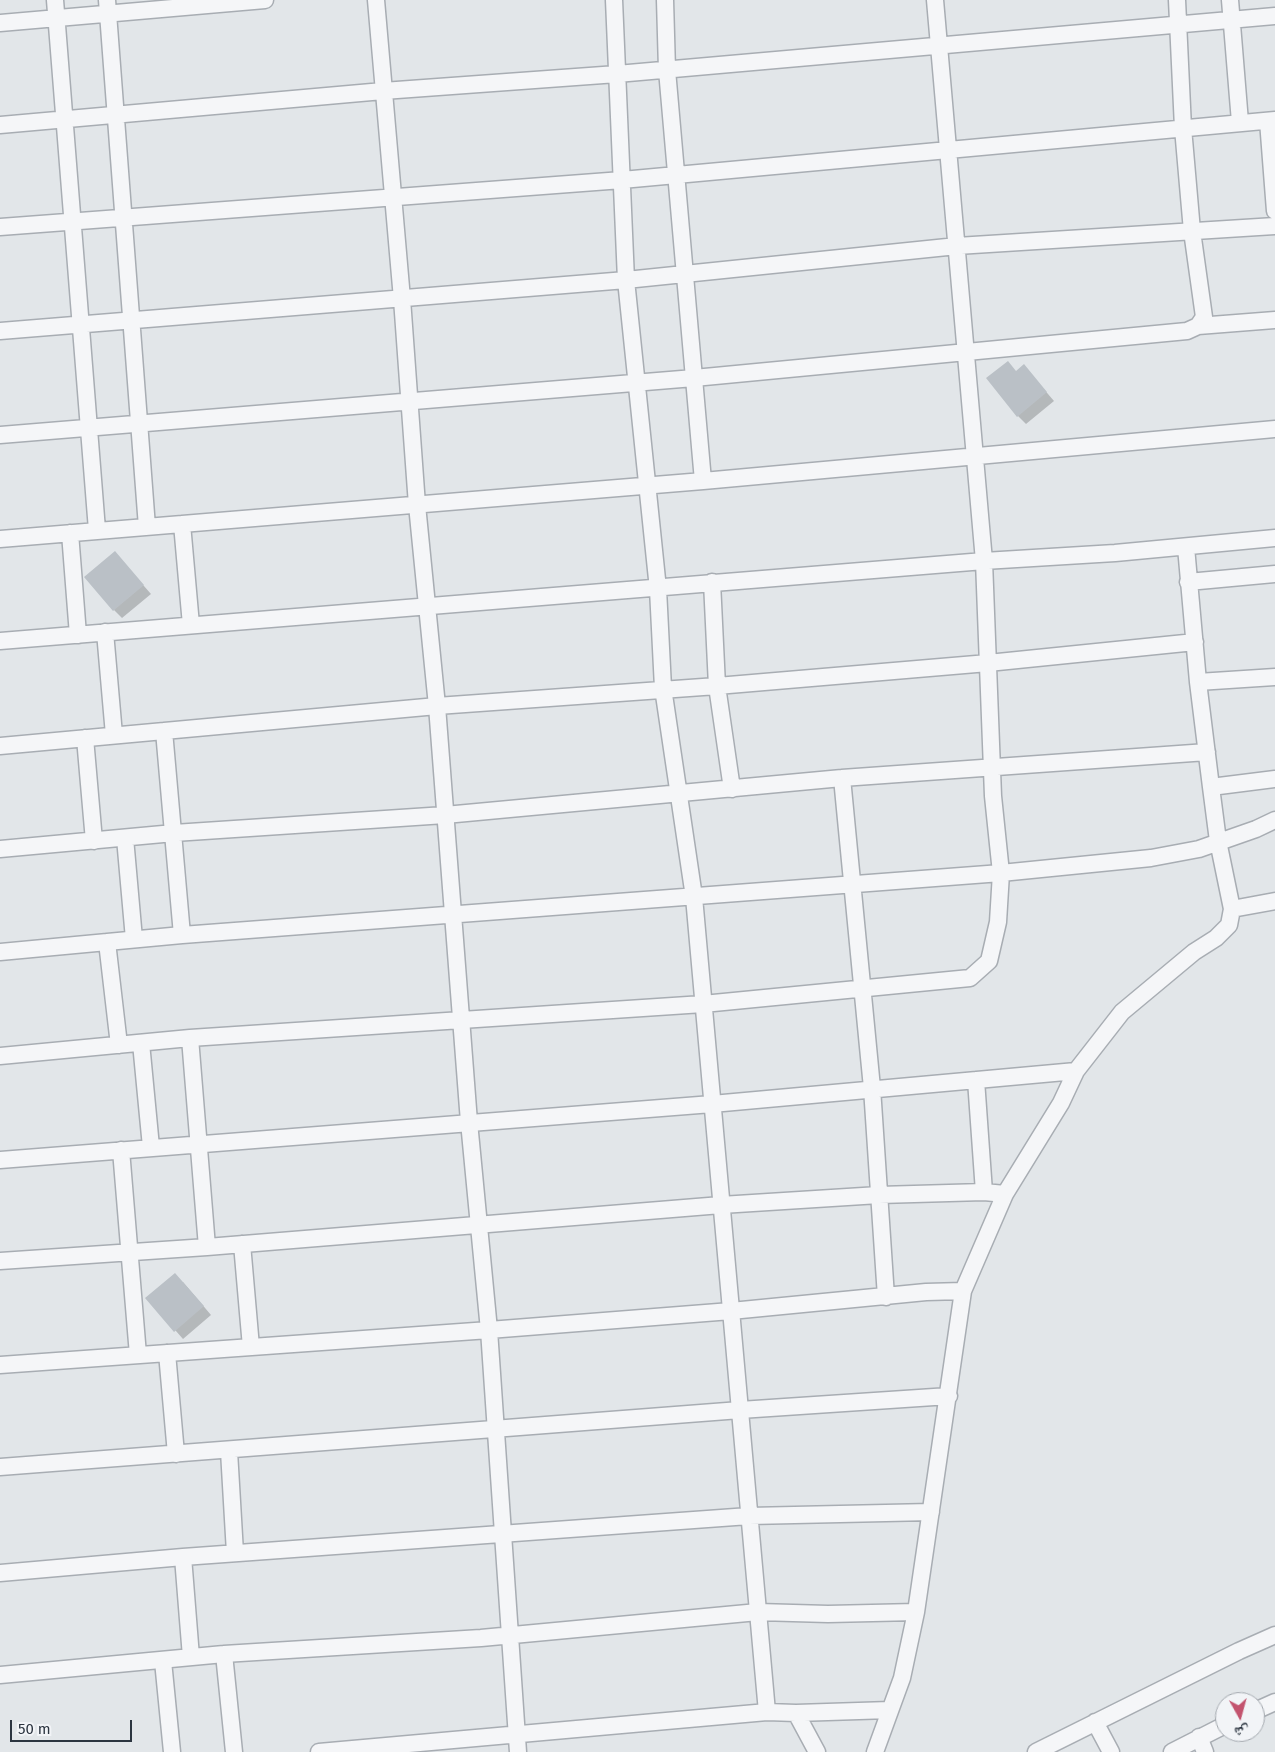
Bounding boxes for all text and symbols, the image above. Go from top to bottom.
north arrow [1215,1692,1265,1742]
scale bar [12,1710,135,1742]
text: 50 m [18,1720,51,1738]
text: ش [1233,1722,1250,1741]

